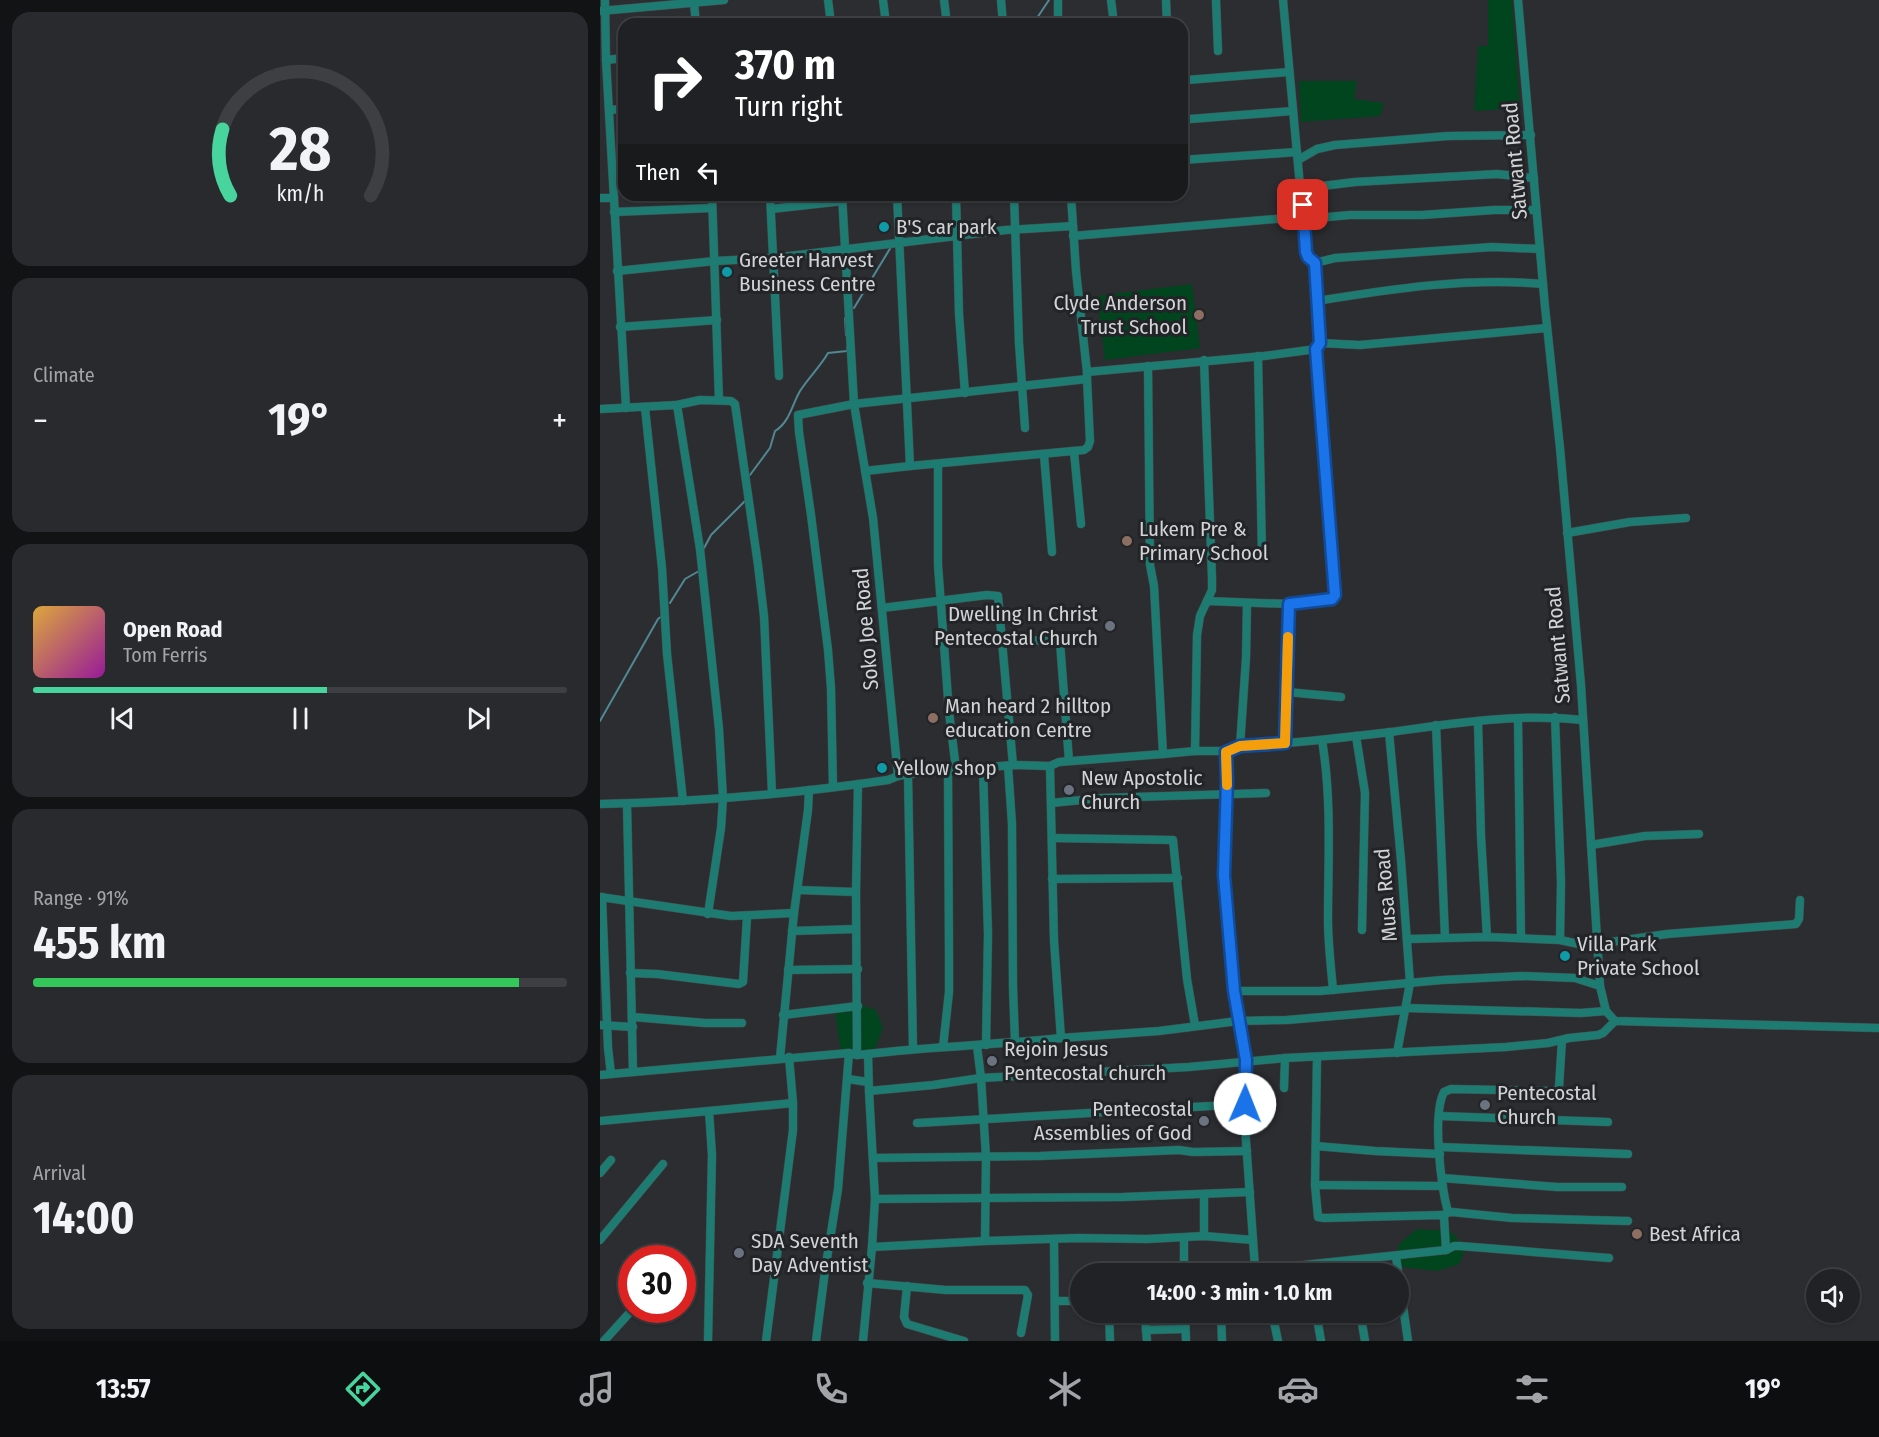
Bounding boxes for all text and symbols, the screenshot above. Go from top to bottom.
text: 370 m [735,40,836,90]
icon: right [636,42,714,120]
text: Turn right [735,91,843,123]
street label: Satwant Road [1497,101,1533,221]
text: 28 [268,112,331,187]
icon: left [692,156,725,189]
text: Then [636,159,680,186]
pin [1277,179,1328,230]
text: km/h [276,181,324,207]
icon: arrive [1286,188,1319,221]
place label: B'S car park [896,214,997,240]
marker: B'S car park [877,220,891,234]
place label: Greeter Harvest Business Centre [739,247,876,297]
marker: Greeter Harvest Business Centre [720,265,734,279]
place label: Clyde Anderson Trust School [1054,290,1187,340]
marker: Clyde Anderson Trust School [1192,308,1206,322]
text: Climate [33,363,95,387]
text: 19° [268,393,332,447]
text: − [33,401,48,441]
text: + [552,401,567,441]
place label: Lukem Pre & Primary School [1139,516,1269,566]
marker: Lukem Pre & Primary School [1120,534,1134,548]
street label: Soko Joe Road [848,567,884,691]
street label: Satwant Road [1540,585,1576,705]
place label: Dwelling In Christ Pentecostal Church [934,601,1098,651]
text: Open Road [123,616,223,643]
marker: Dwelling In Christ Pentecostal Church [1103,619,1117,633]
text: Tom Ferris [123,643,207,667]
place label: Man heard 2 hilltop education Centre [945,693,1111,743]
icon: previous [106,702,139,735]
icon: pause [284,702,317,735]
icon: next [462,702,495,735]
marker: Man heard 2 hilltop education Centre [926,711,940,725]
place label: Yellow shop [894,755,997,781]
marker: Yellow shop [875,761,889,775]
place label: New Apostolic Church [1081,765,1202,815]
marker: New Apostolic Church [1062,783,1076,797]
street label: Musa Road [1369,847,1403,943]
text: Range · 91% [33,886,129,910]
text: 455 km [33,916,166,970]
place label: Villa Park Private School [1577,931,1700,981]
marker: Villa Park Private School [1558,949,1572,963]
place label: Rejoin Jesus Pentecostal church [1004,1036,1166,1086]
marker: Rejoin Jesus Pentecostal church [985,1054,999,1068]
position arrow [1213,1072,1277,1136]
place label: Pentecostal Church [1497,1080,1597,1130]
place label: Pentecostal Assemblies of God [1034,1096,1192,1146]
marker: Pentecostal Church [1478,1098,1492,1112]
marker: Pentecostal Assemblies of God [1197,1114,1211,1128]
text: Arrival [33,1161,86,1185]
text: 14:00 [33,1191,135,1245]
place label: Best Africa [1649,1221,1741,1247]
marker: Best Africa [1630,1227,1644,1241]
place label: SDA Seventh Day Adventist [751,1228,868,1278]
speed limit sign: 30 [618,1245,696,1323]
marker: SDA Seventh Day Adventist [732,1246,746,1260]
map controls [1806,1269,1860,1323]
button: sound [1806,1269,1860,1323]
text: 14:00 · 3 min · 1.0 km [1147,1279,1332,1306]
icon: directions [342,1368,384,1410]
icon: music [576,1368,618,1410]
icon: phone [810,1368,852,1410]
icon: climate [1044,1368,1086,1410]
icon: car [1277,1368,1319,1410]
icon: filters [1511,1368,1553,1410]
text: 13:57 [96,1373,151,1405]
text: 19° [1745,1373,1783,1405]

